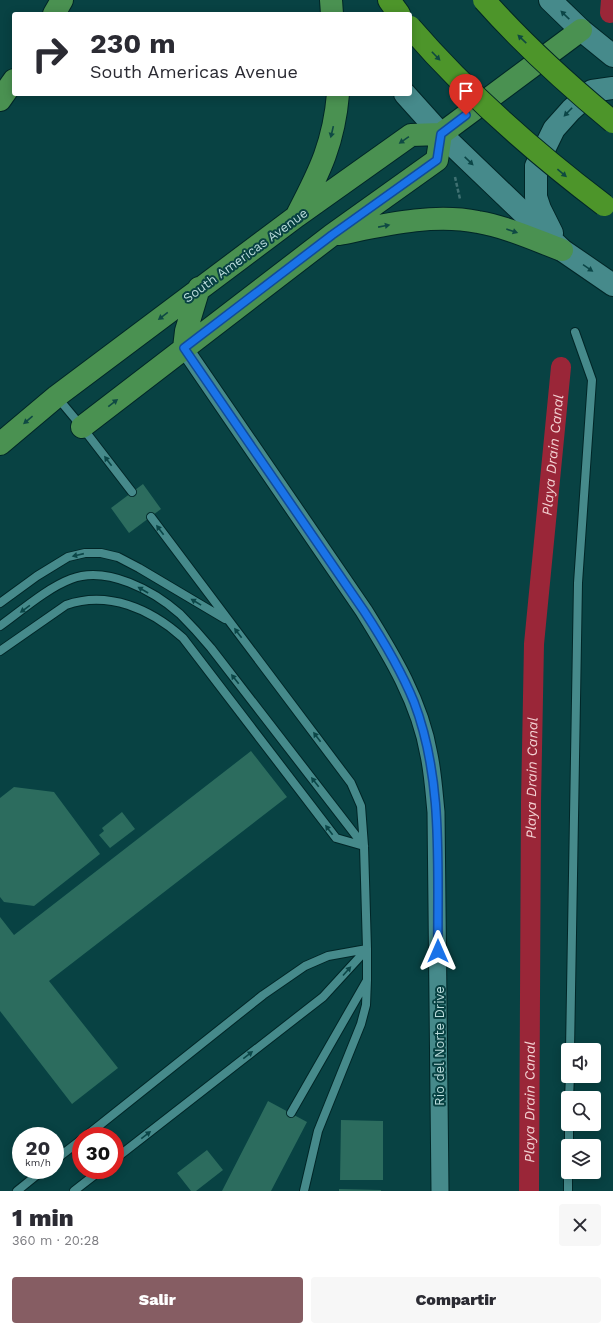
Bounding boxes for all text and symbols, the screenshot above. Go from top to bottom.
one-way arrow [560,10,570,20]
text: 230 m [90,27,176,60]
icon: right [24,28,76,80]
one-way arrow [517,35,527,44]
one-way arrow [431,51,441,61]
text: South Americas Avenue [90,61,298,82]
pin [449,74,483,115]
icon: arrive [455,80,477,102]
one-way arrow [564,107,573,118]
one-way arrow [329,126,335,139]
one-way arrow [398,136,409,144]
one-way arrow [464,157,474,166]
one-way arrow [556,168,567,177]
street label: South Americas Avenue [180,205,310,306]
one-way arrow [378,222,390,228]
one-way arrow [506,228,518,234]
one-way arrow [582,264,593,272]
one-way arrow [157,312,168,320]
water label: Playa Drain Canal [539,394,566,516]
one-way arrow [108,399,119,407]
one-way arrow [23,416,34,425]
one-way arrow [104,456,112,466]
one-way arrow [156,524,164,535]
one-way arrow [72,552,85,558]
one-way arrow [137,586,149,593]
one-way arrow [190,598,202,605]
one-way arrow [19,605,30,613]
one-way arrow [234,628,242,639]
one-way arrow [231,674,239,685]
water label: Playa Drain Canal [523,717,541,839]
one-way arrow [313,731,321,742]
one-way arrow [310,777,319,788]
one-way arrow [325,824,334,835]
position arrow [417,930,459,972]
one-way arrow [342,965,351,976]
street label: Rio del Norte Drive [432,986,447,1106]
water label: Playa Drain Canal [521,1041,538,1163]
map controls [561,1043,601,1179]
button: sound [561,1043,601,1083]
one-way arrow [243,1051,254,1059]
button: search [561,1091,601,1131]
speed limit sign: 30 [72,1127,124,1179]
one-way arrow [140,1131,151,1139]
text: 20 [26,1136,50,1160]
button: layers [561,1139,601,1179]
text: km/h [25,1157,51,1168]
text: 1 min [12,1204,74,1232]
button: close [559,1204,601,1246]
text: 360 m · 20:28 [12,1233,99,1248]
button: Salir [12,1277,303,1323]
button: Compartir [311,1277,601,1323]

